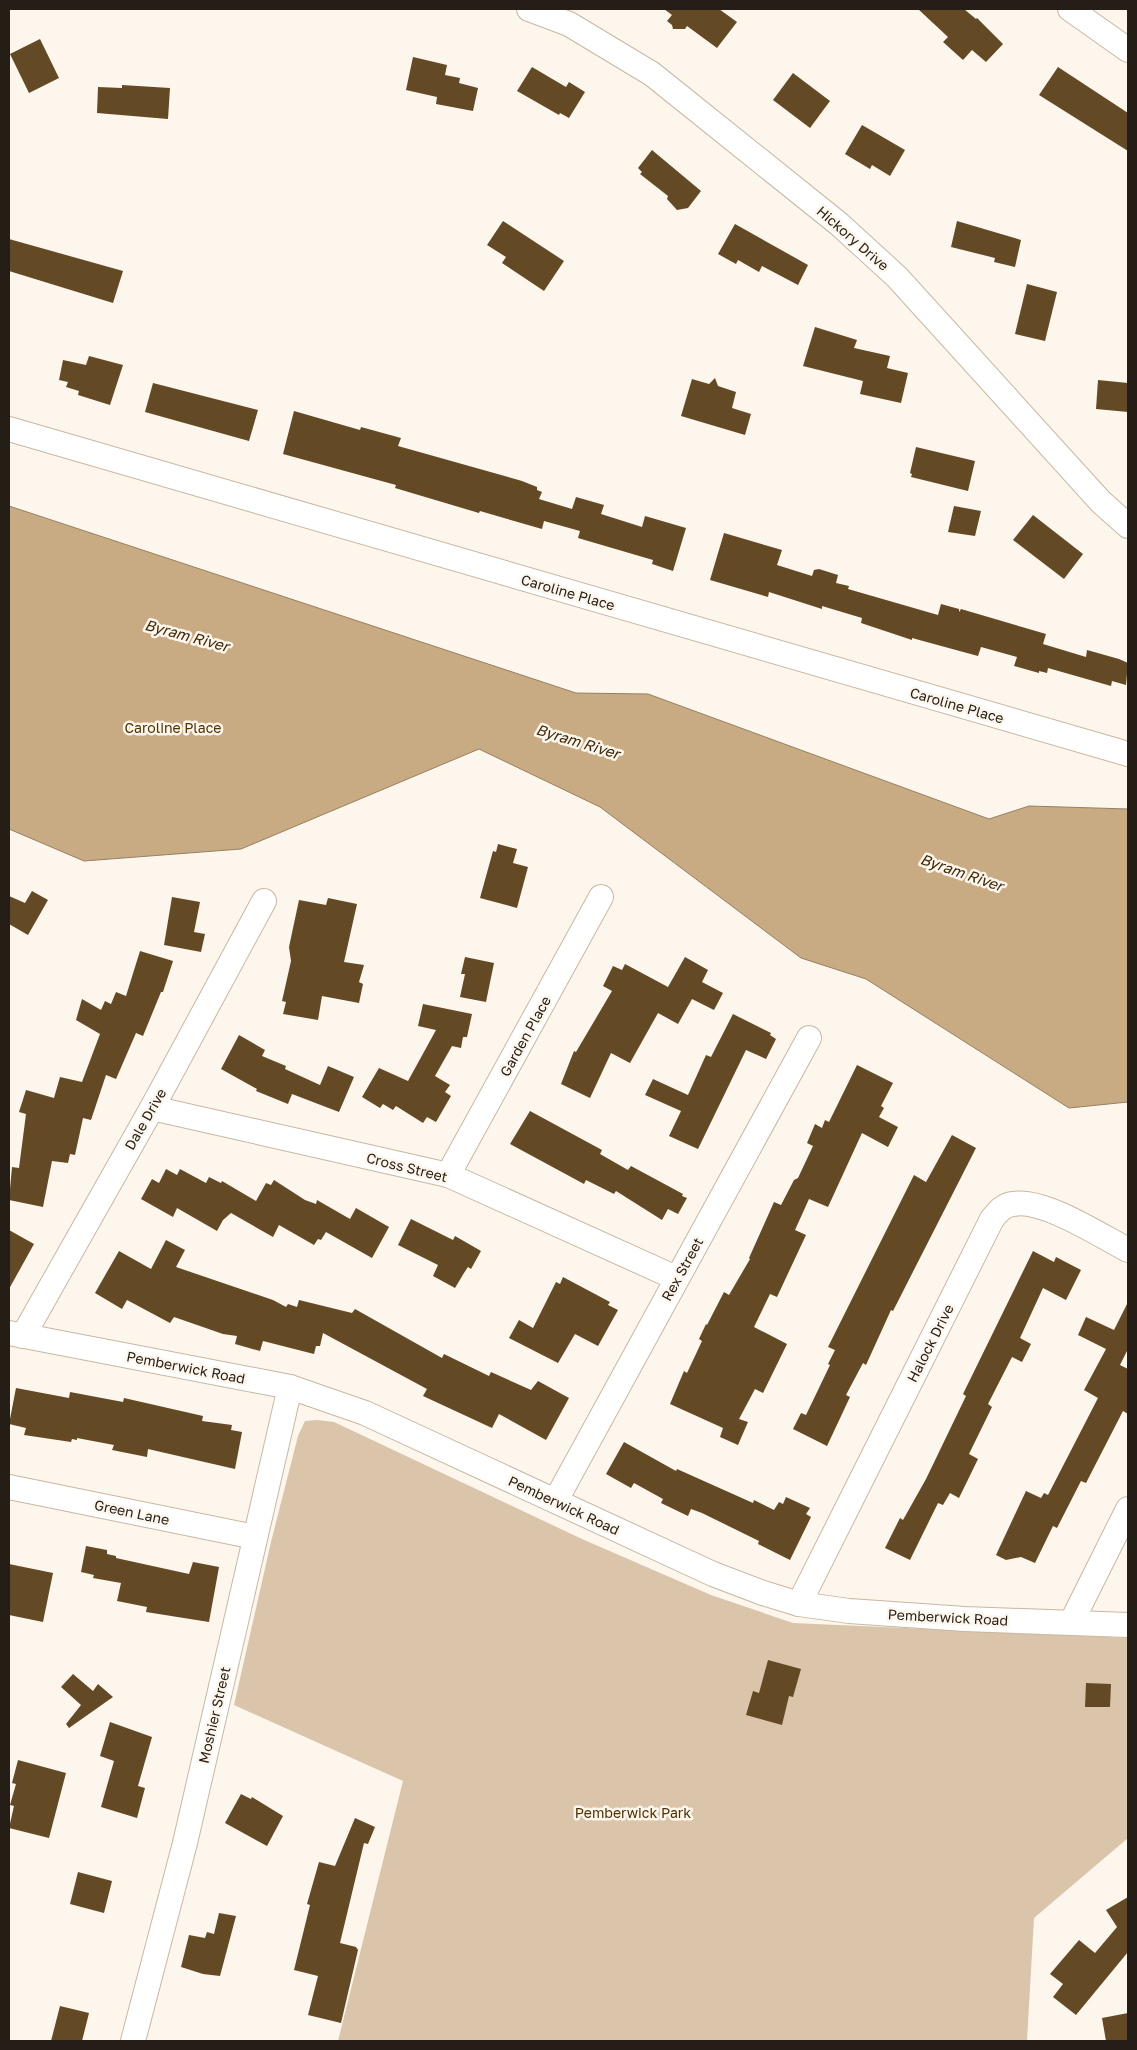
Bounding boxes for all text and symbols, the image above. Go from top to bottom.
street label: Hickory Drive [813,202,893,274]
street label: Caroline Place [519,570,617,614]
water label: Byram River [143,615,233,656]
street label: Caroline Place [908,683,1006,727]
park label: Caroline Place [125,719,221,736]
water label: Byram River [534,720,624,764]
water label: Byram River [918,849,1008,896]
street label: Garden Place [496,993,554,1079]
street label: Dale Drive [121,1085,169,1153]
street label: Cross Street [365,1149,449,1185]
street label: Rex Street [658,1234,706,1304]
street label: Halock Drive [903,1301,957,1385]
street label: Pemberwick Road [125,1347,247,1387]
street label: Pemberwick Road [506,1472,622,1538]
street label: Green Lane [93,1496,171,1528]
street label: Pemberwick Road [887,1605,1009,1629]
street label: Moshier Street [195,1665,233,1765]
park label: Pemberwick Park [575,1804,691,1821]

